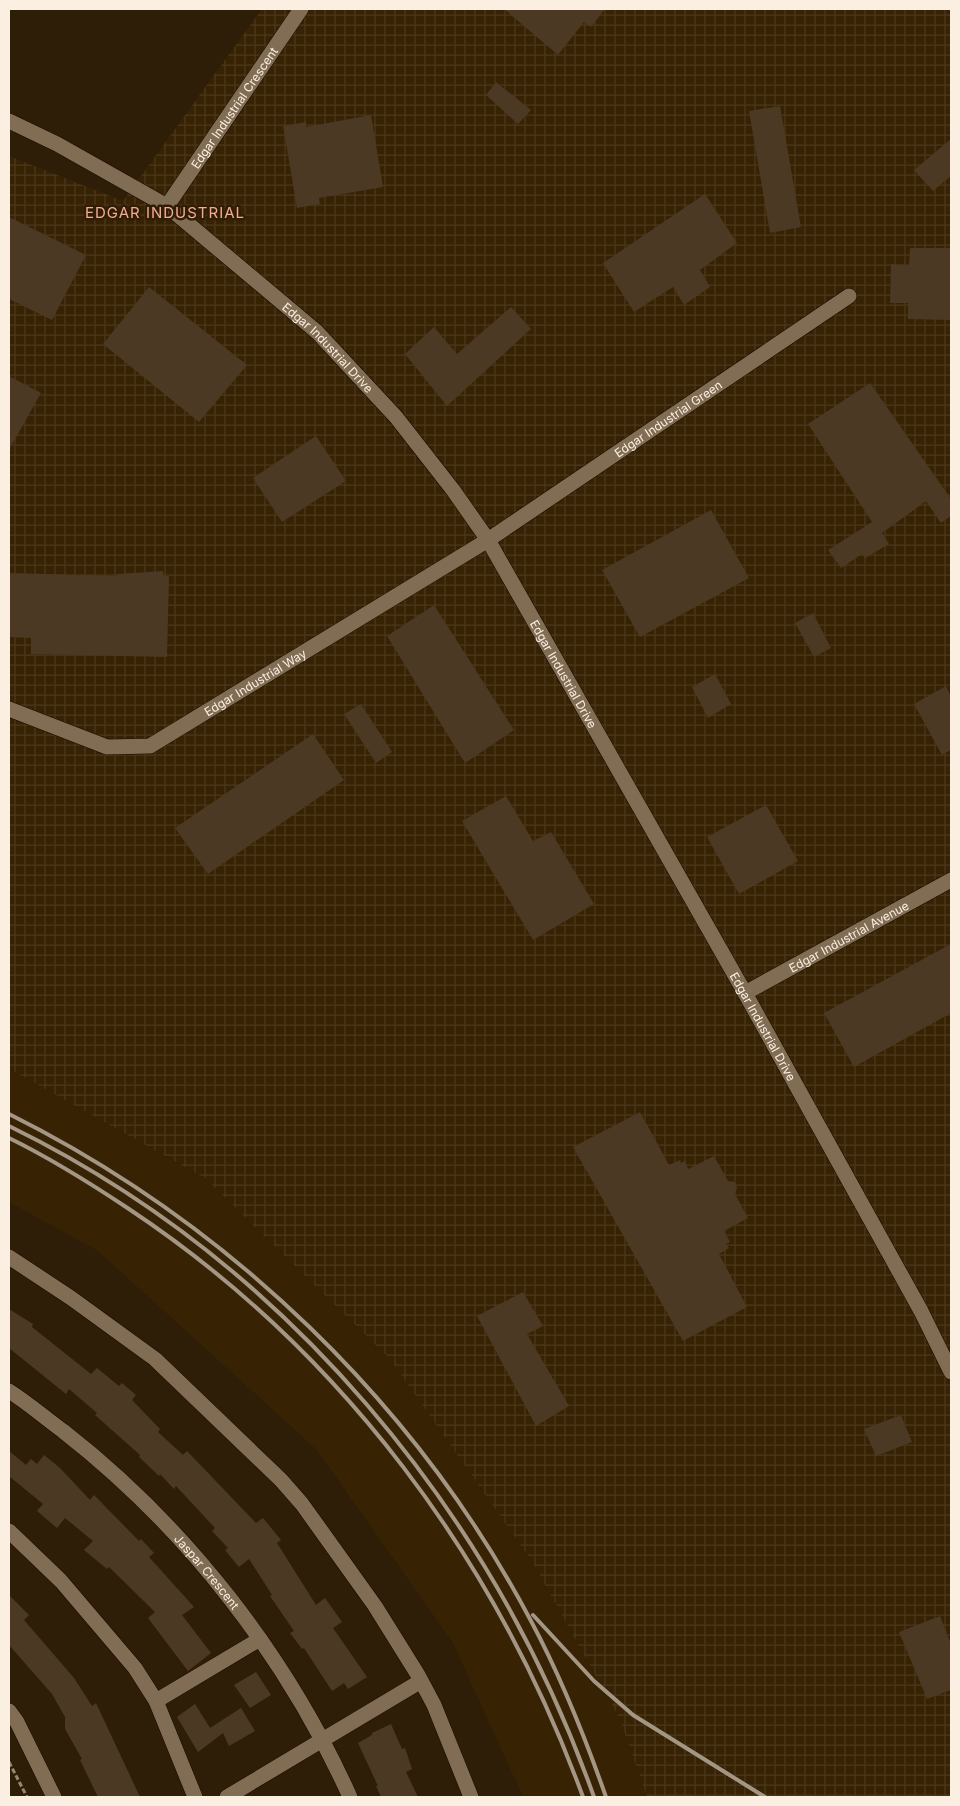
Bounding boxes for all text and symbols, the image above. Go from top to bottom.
street label: Edgar Industrial Crescent [187,44,281,171]
district label: EDGAR INDUSTRIAL [85,203,245,222]
street label: Edgar Industrial Drive [280,299,377,395]
street label: Edgar Industrial Green [611,377,725,460]
street label: Edgar Industrial Drive [527,617,601,731]
street label: Edgar Industrial Way [201,645,309,719]
street label: Edgar Industrial Avenue [786,897,911,975]
street label: Edgar Industrial Drive [727,969,800,1083]
street label: Jaspar Crescent [171,1531,243,1612]

